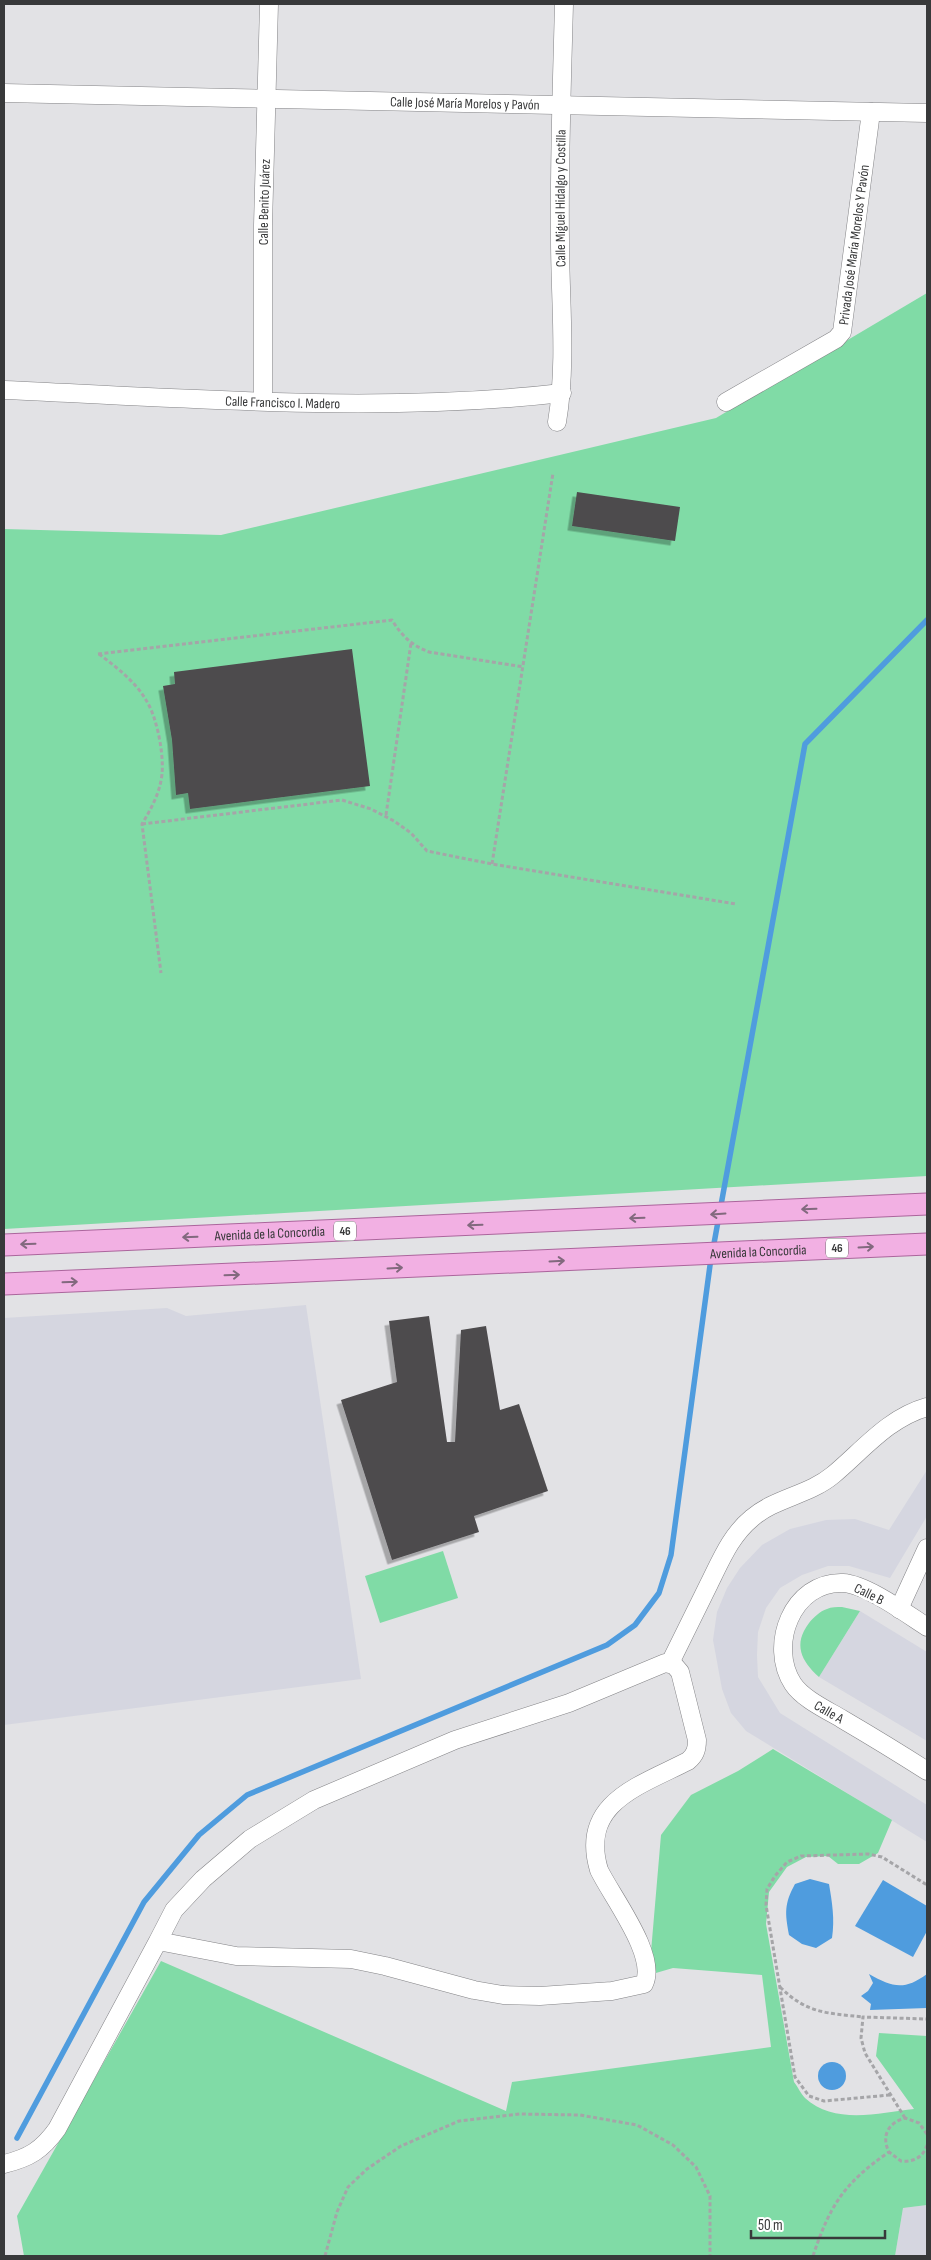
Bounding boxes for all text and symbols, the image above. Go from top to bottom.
street label: Calle José María Morelos y Pavón [390,93,540,113]
street label: Calle Miguel Hidalgo y Costilla [551,129,569,267]
street label: Calle Benito Juárez [255,159,273,245]
street label: Privada José María Morelos Y Pavón [835,163,872,326]
street label: Calle Francisco I. Madero [225,392,340,412]
one-way arrow [801,1205,817,1214]
one-way arrow [710,1209,726,1218]
one-way arrow [630,1213,646,1223]
one-way arrow [467,1220,484,1230]
street label: Avenida de la Concordia [213,1222,325,1244]
road number: 46 [334,1222,356,1240]
one-way arrow [182,1233,198,1242]
road number: 46 [826,1238,848,1258]
one-way arrow [20,1240,36,1249]
street label: Avenida la Concordia [709,1241,807,1262]
one-way arrow [858,1242,874,1251]
one-way arrow [549,1256,565,1265]
one-way arrow [386,1264,402,1273]
one-way arrow [224,1271,240,1280]
one-way arrow [62,1277,78,1286]
street label: Calle B [851,1580,887,1608]
street label: Calle A [811,1697,848,1727]
scale bar [751,2208,885,2240]
text: 50 m [758,2216,783,2235]

